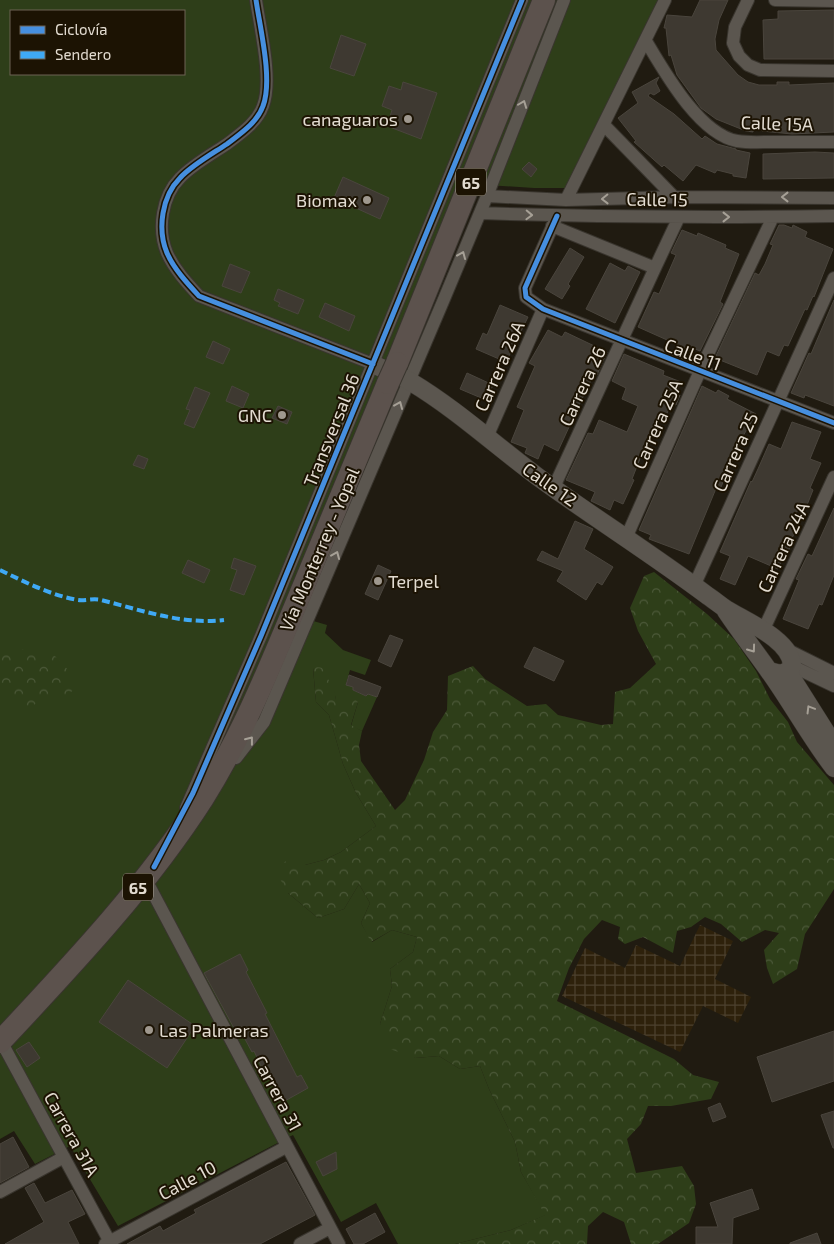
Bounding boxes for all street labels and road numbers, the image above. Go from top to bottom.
street label: Calle 15A [740,111,814,135]
road number: 65 [456,168,486,196]
street label: Calle 15 [626,187,688,211]
street label: Carrera 26A [469,317,529,415]
street label: Calle 11 [662,333,724,375]
street label: Carrera 26 [554,343,610,429]
street label: Transversal 36 [298,370,364,490]
street label: Carrera 25A [627,375,687,472]
street label: Carrera 25 [708,409,762,495]
street label: Calle 12 [518,457,582,511]
street label: Vía Monterrey - Yopal [275,463,364,634]
street label: Carrera 24A [752,497,814,596]
road number: 65 [123,874,153,900]
street label: Carrera 31 [249,1052,307,1134]
street label: Carrera 31A [40,1088,105,1181]
street label: Calle 10 [154,1156,220,1204]

